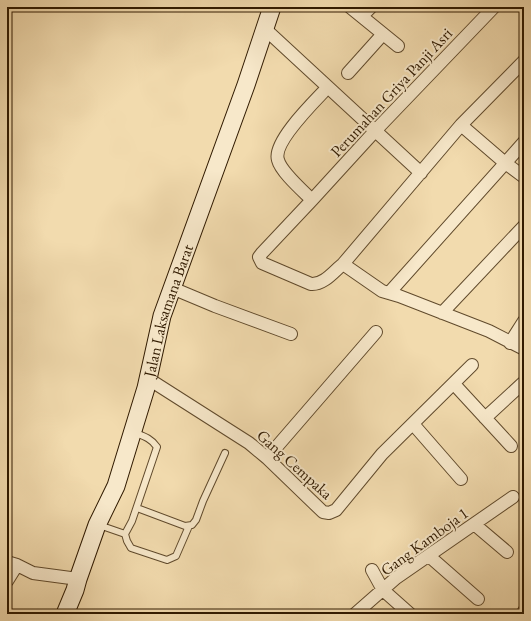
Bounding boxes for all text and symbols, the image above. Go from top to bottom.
street label: Perumahan Griya Panji Asri [326,23,457,162]
street label: Jalan Laksamana Barat [138,241,198,381]
street label: Gang Cempaka [252,425,337,504]
street label: Gang Kamboja 1 [376,503,472,580]

